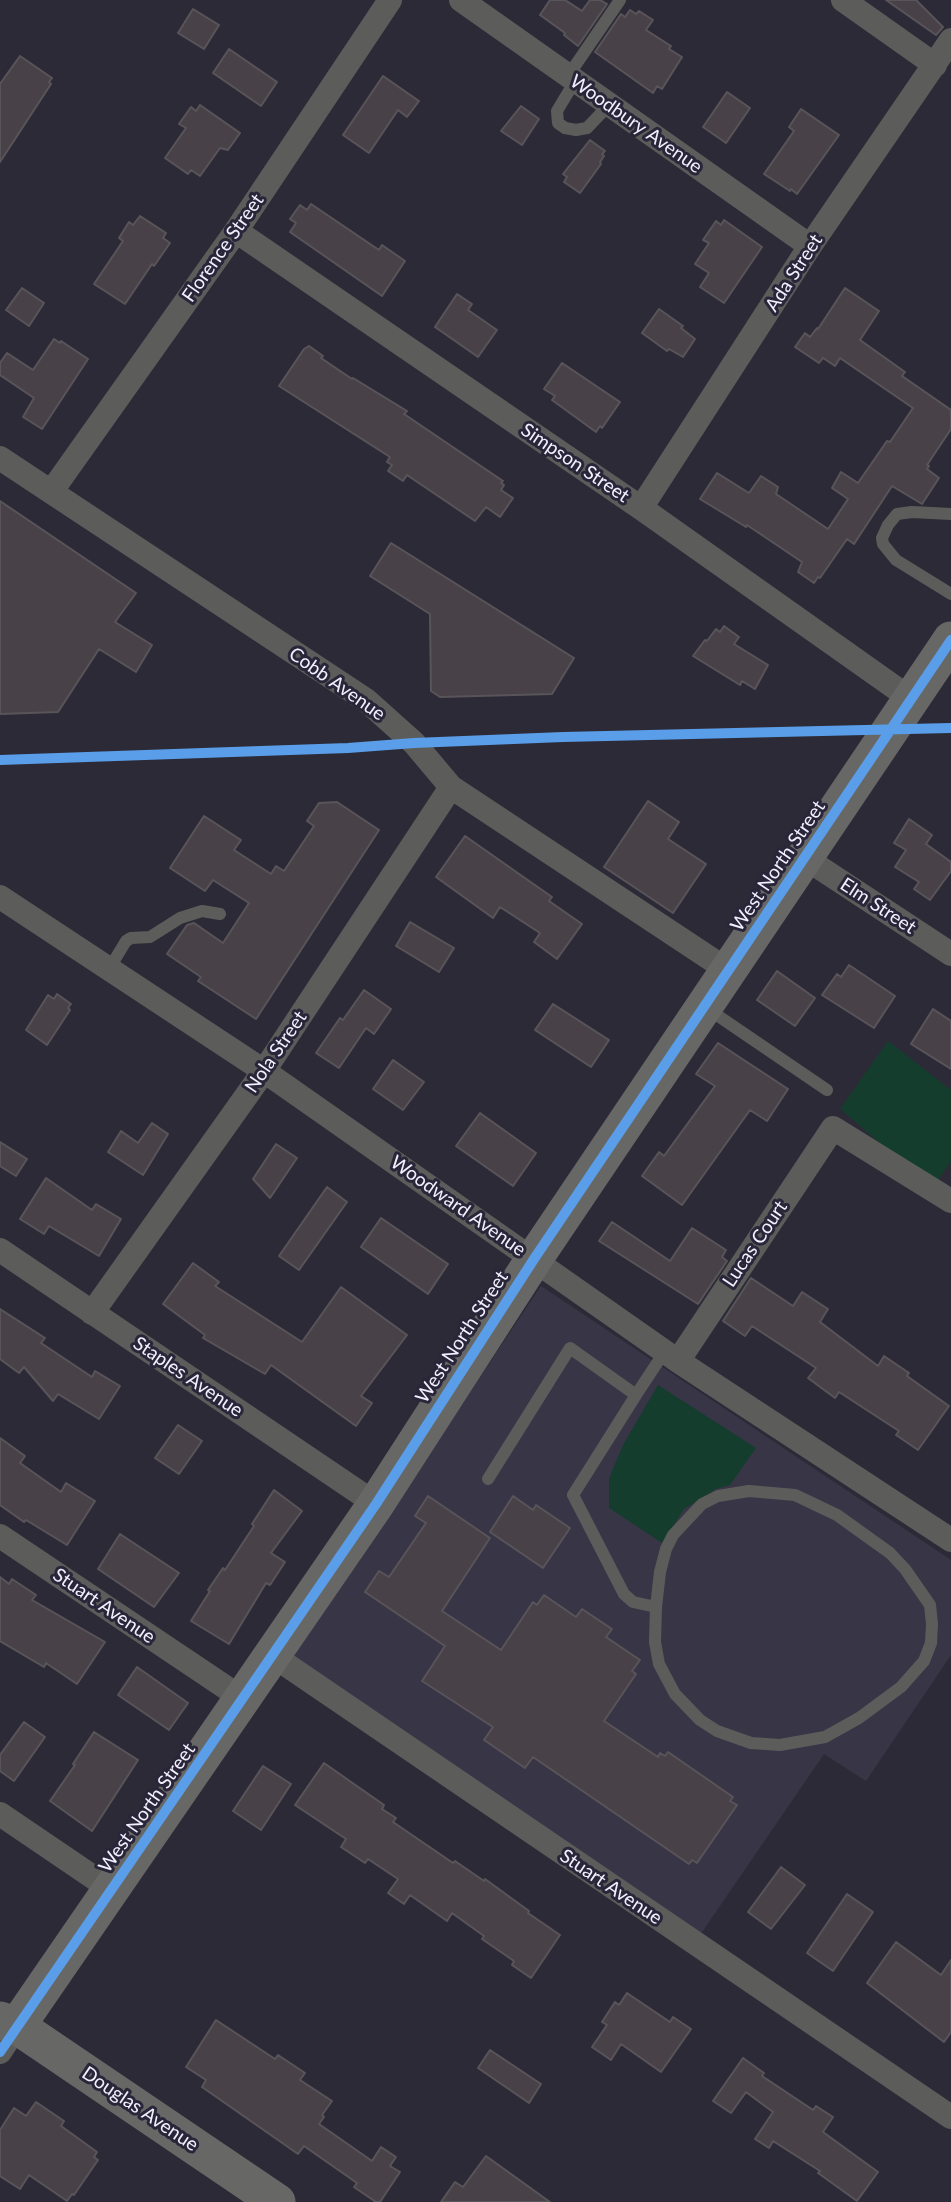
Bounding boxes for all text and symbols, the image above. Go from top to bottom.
street label: Woodbury Avenue [565,70,707,178]
street label: Florence Street [177,190,269,306]
street label: Ada Street [761,230,827,316]
street label: Simpson Street [517,418,633,508]
street label: Cobb Avenue [284,642,390,726]
street label: West North Street [726,796,830,936]
street label: Elm Street [836,873,920,939]
street label: Nola Street [240,1007,312,1097]
street label: Woodward Avenue [386,1151,530,1261]
street label: Lucas Court [718,1197,792,1291]
street label: West North Street [411,1267,513,1407]
street label: Staples Avenue [129,1332,247,1422]
street label: Stuart Avenue [49,1563,159,1649]
street label: West North Street [94,1739,200,1877]
street label: Stuart Avenue [556,1844,666,1930]
street label: Douglas Avenue [77,2062,203,2156]

